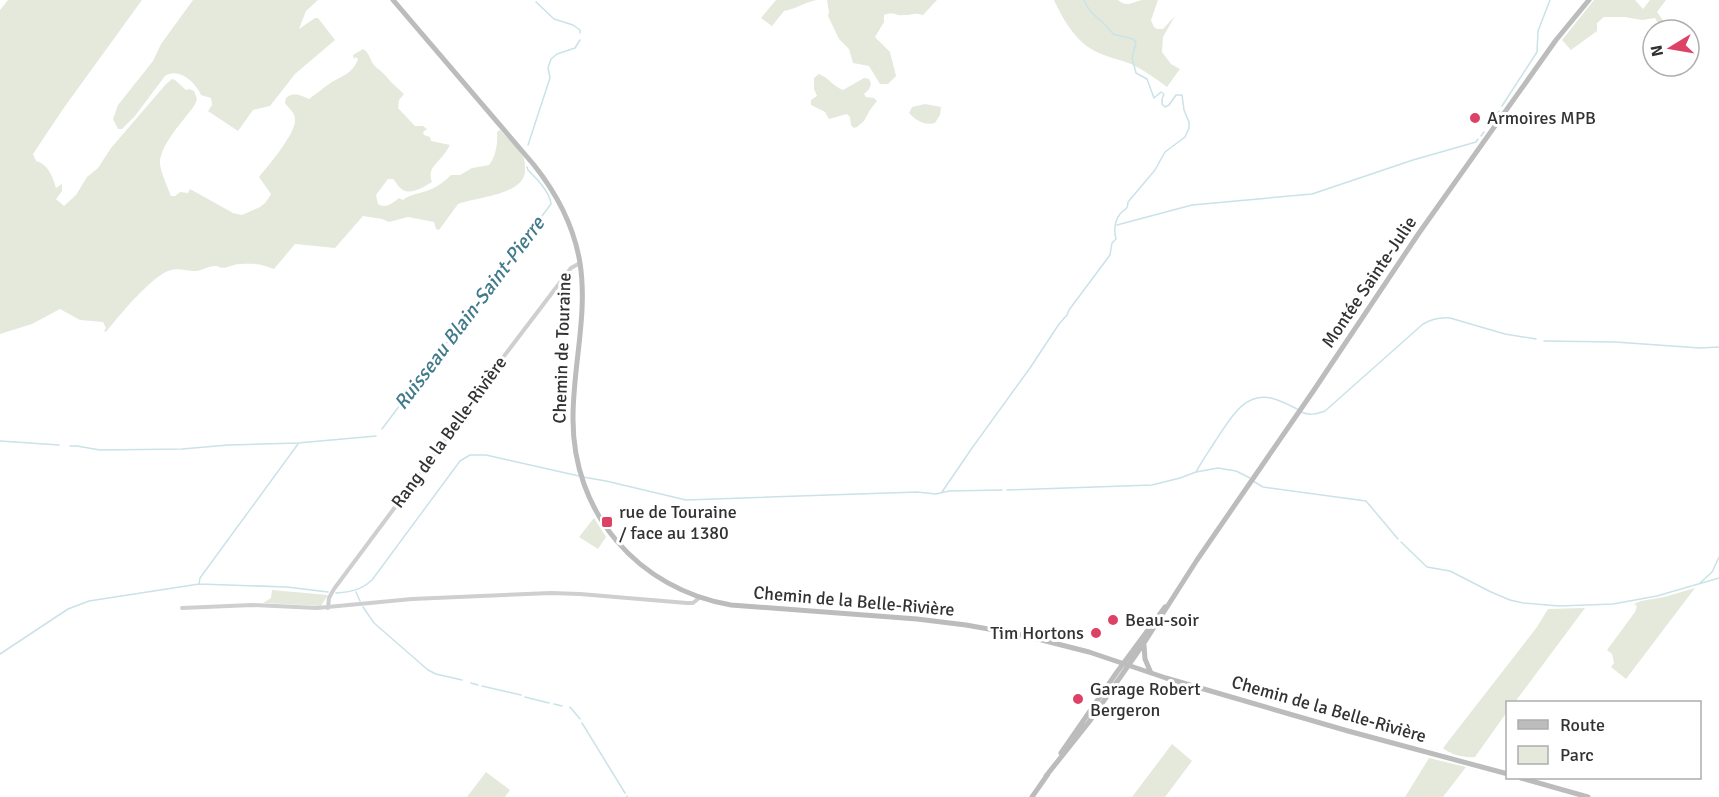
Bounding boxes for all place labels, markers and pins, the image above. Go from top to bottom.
place label: Armoires MPB [1487,107,1596,129]
marker: Armoires MPB [1468,111,1482,125]
place label: rue de Touraine / face au 1380 [619,501,737,544]
marker: rue de Touraine / face au 1380 [600,515,614,529]
place label: Beau-soir [1125,609,1199,631]
marker: Beau-soir [1106,613,1120,627]
place label: Tim Hortons [990,622,1084,644]
marker: Tim Hortons [1089,626,1103,640]
place label: Garage Robert Bergeron [1090,678,1200,721]
marker: Garage Robert Bergeron [1071,692,1085,706]

